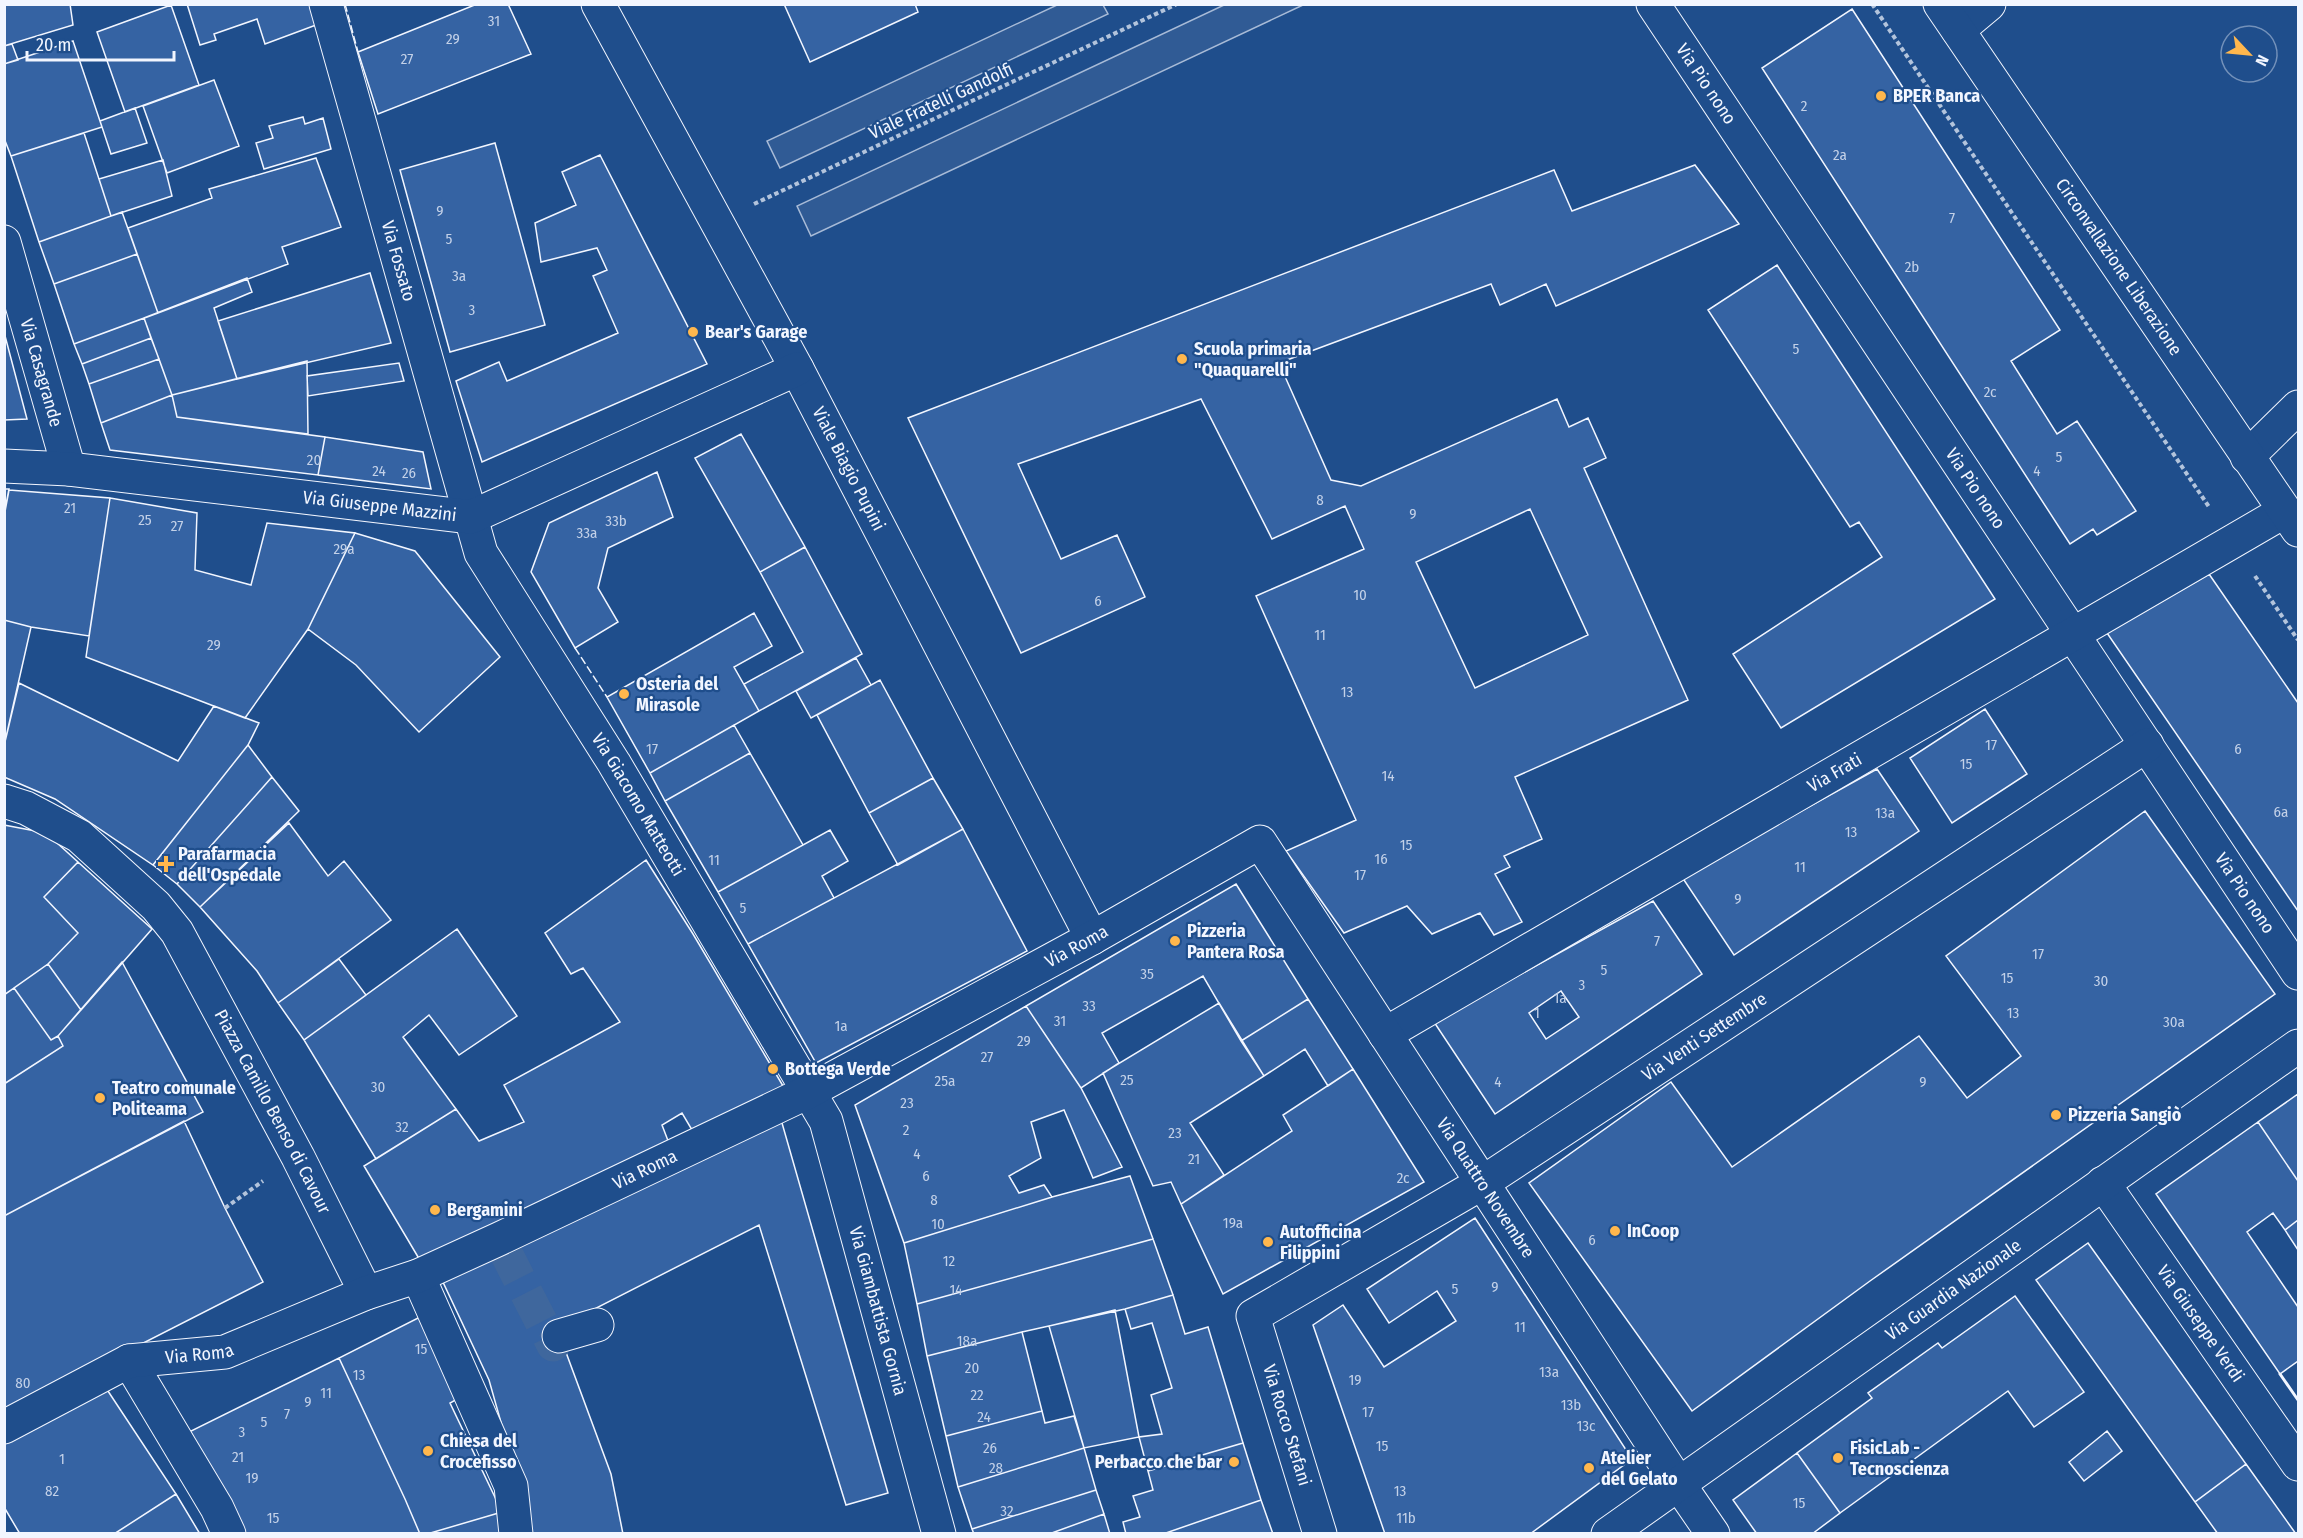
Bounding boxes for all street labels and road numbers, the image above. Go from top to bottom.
street label: Via Pio nono [1671,39,1741,128]
street label: Viale Fratelli Gandolfi [865,58,1017,144]
street label: Circonvallazione Liberazione [2051,174,2187,360]
street label: Via Fossato [377,218,420,304]
street label: Via Casagrande [15,316,67,430]
street label: Viale Biagio Pupini [807,403,890,534]
street label: Via Pio nono [1941,444,2010,533]
street label: Via Giuseppe Mazzini [302,486,458,526]
street label: Via Giacomo Matteotti [587,729,689,880]
street label: Via Frati [1804,748,1866,797]
street label: Via Pio nono [2210,849,2280,938]
street label: Via Roma [1041,920,1112,972]
street label: Via Venti Settembre [1638,988,1771,1086]
street label: Piazza Camillo Benso di Cavour [210,1006,336,1218]
street label: Via Quattro Novembre [1432,1114,1539,1262]
street label: Via Roma [609,1145,681,1194]
street label: Via Giambattista Gornia [844,1224,912,1398]
street label: Via Guardia Nazionale [1881,1234,2026,1345]
street label: Via Giuseppe Verdi [2152,1261,2249,1386]
street label: Via Roma [164,1339,237,1369]
street label: Via Rocco Stefani [1258,1362,1316,1488]

